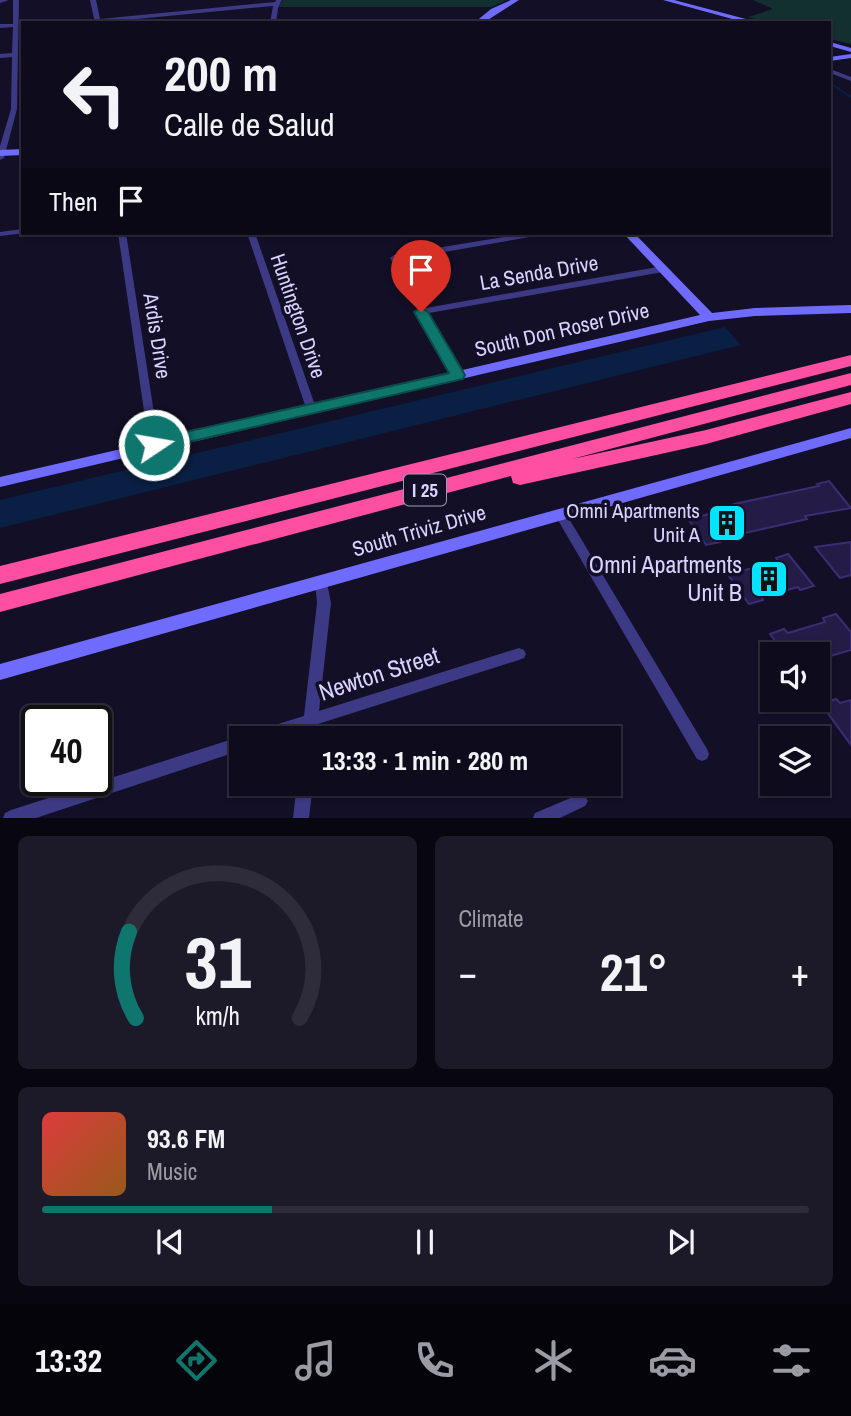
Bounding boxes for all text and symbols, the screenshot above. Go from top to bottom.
text: 200 m [164,40,278,106]
icon: left [49,49,140,140]
text: Calle de Salud [164,103,335,146]
icon: arrive [112,182,150,220]
text: Then [49,184,98,219]
pin [391,240,451,312]
street label: La Senda Drive [477,248,600,297]
street label: Huntington Drive [264,250,333,382]
icon: arrive [402,251,440,289]
street label: Ardis Drive [136,290,179,381]
street label: South Don Roser Drive [472,295,652,364]
position arrow [117,408,191,482]
road number: I 25 [404,475,446,505]
place label: Omni Apartments Unit A [566,496,701,549]
street label: South Triviz Drive [349,498,489,563]
building icon: Omni Apartments Unit A [706,502,748,544]
place label: Omni Apartments Unit B [589,548,742,608]
building icon: Omni Apartments Unit B [748,558,790,600]
street label: Newton Street [314,638,443,708]
map controls [760,642,830,796]
button: sound [760,642,830,712]
speed limit sign: 40 [21,705,112,796]
button: layers [760,726,830,796]
text: 13:33 · 1 min · 280 m [322,743,528,778]
text: Climate [459,903,523,934]
text: 31 [184,914,251,1012]
text: 21° [600,937,668,1007]
text: − [459,947,477,998]
text: + [791,947,809,998]
text: km/h [195,999,239,1033]
text: 93.6 FM [147,1121,225,1156]
text: Music [147,1156,197,1187]
icon: previous [151,1223,189,1261]
icon: pause [406,1223,444,1261]
icon: next [662,1223,700,1261]
icon: directions [172,1336,221,1385]
icon: music [291,1336,340,1385]
icon: phone [410,1336,459,1385]
icon: climate [529,1336,578,1385]
icon: car [648,1336,697,1385]
icon: filters [767,1336,816,1385]
text: 13:32 [35,1339,102,1382]

